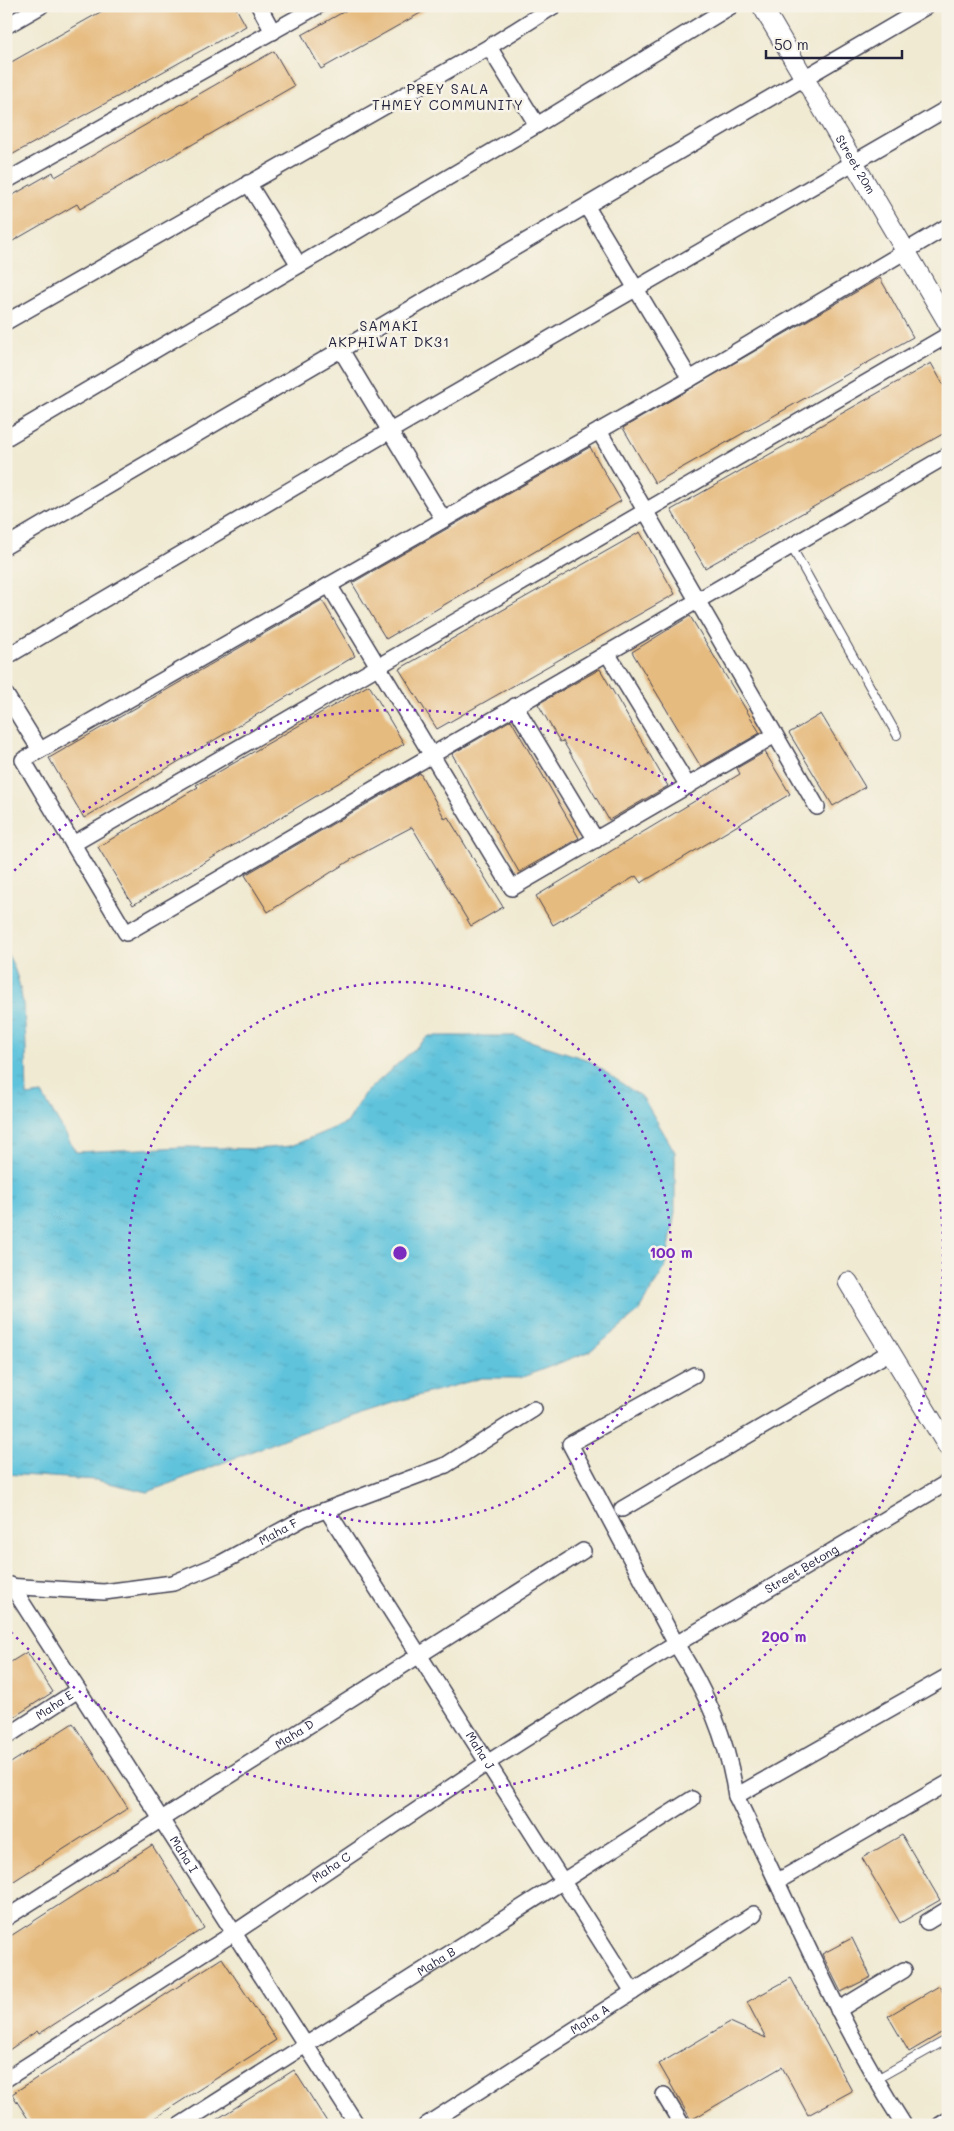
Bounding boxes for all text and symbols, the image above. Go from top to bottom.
scale bar [766,28,903,60]
text: 50 m [774,34,809,54]
district label: PREY SALA THMEY COMMUNITY [372,79,524,114]
street label: Street 20m [832,132,880,197]
district label: SAMAKI AKPHIWAT DK31 [328,316,450,351]
text: 100 m [649,1242,693,1262]
centre of rings [391,1244,409,1262]
street label: Maha F [256,1514,300,1548]
street label: Street Betong [761,1540,841,1597]
text: 200 m [762,1626,807,1646]
street label: Maha E [32,1686,76,1723]
street label: Maha D [271,1715,317,1752]
street label: Maha J [463,1728,499,1772]
street label: Maha I [167,1833,202,1875]
street label: Maha C [308,1848,354,1886]
street label: Maha B [414,1943,458,1979]
street label: Maha A [567,2000,612,2037]

